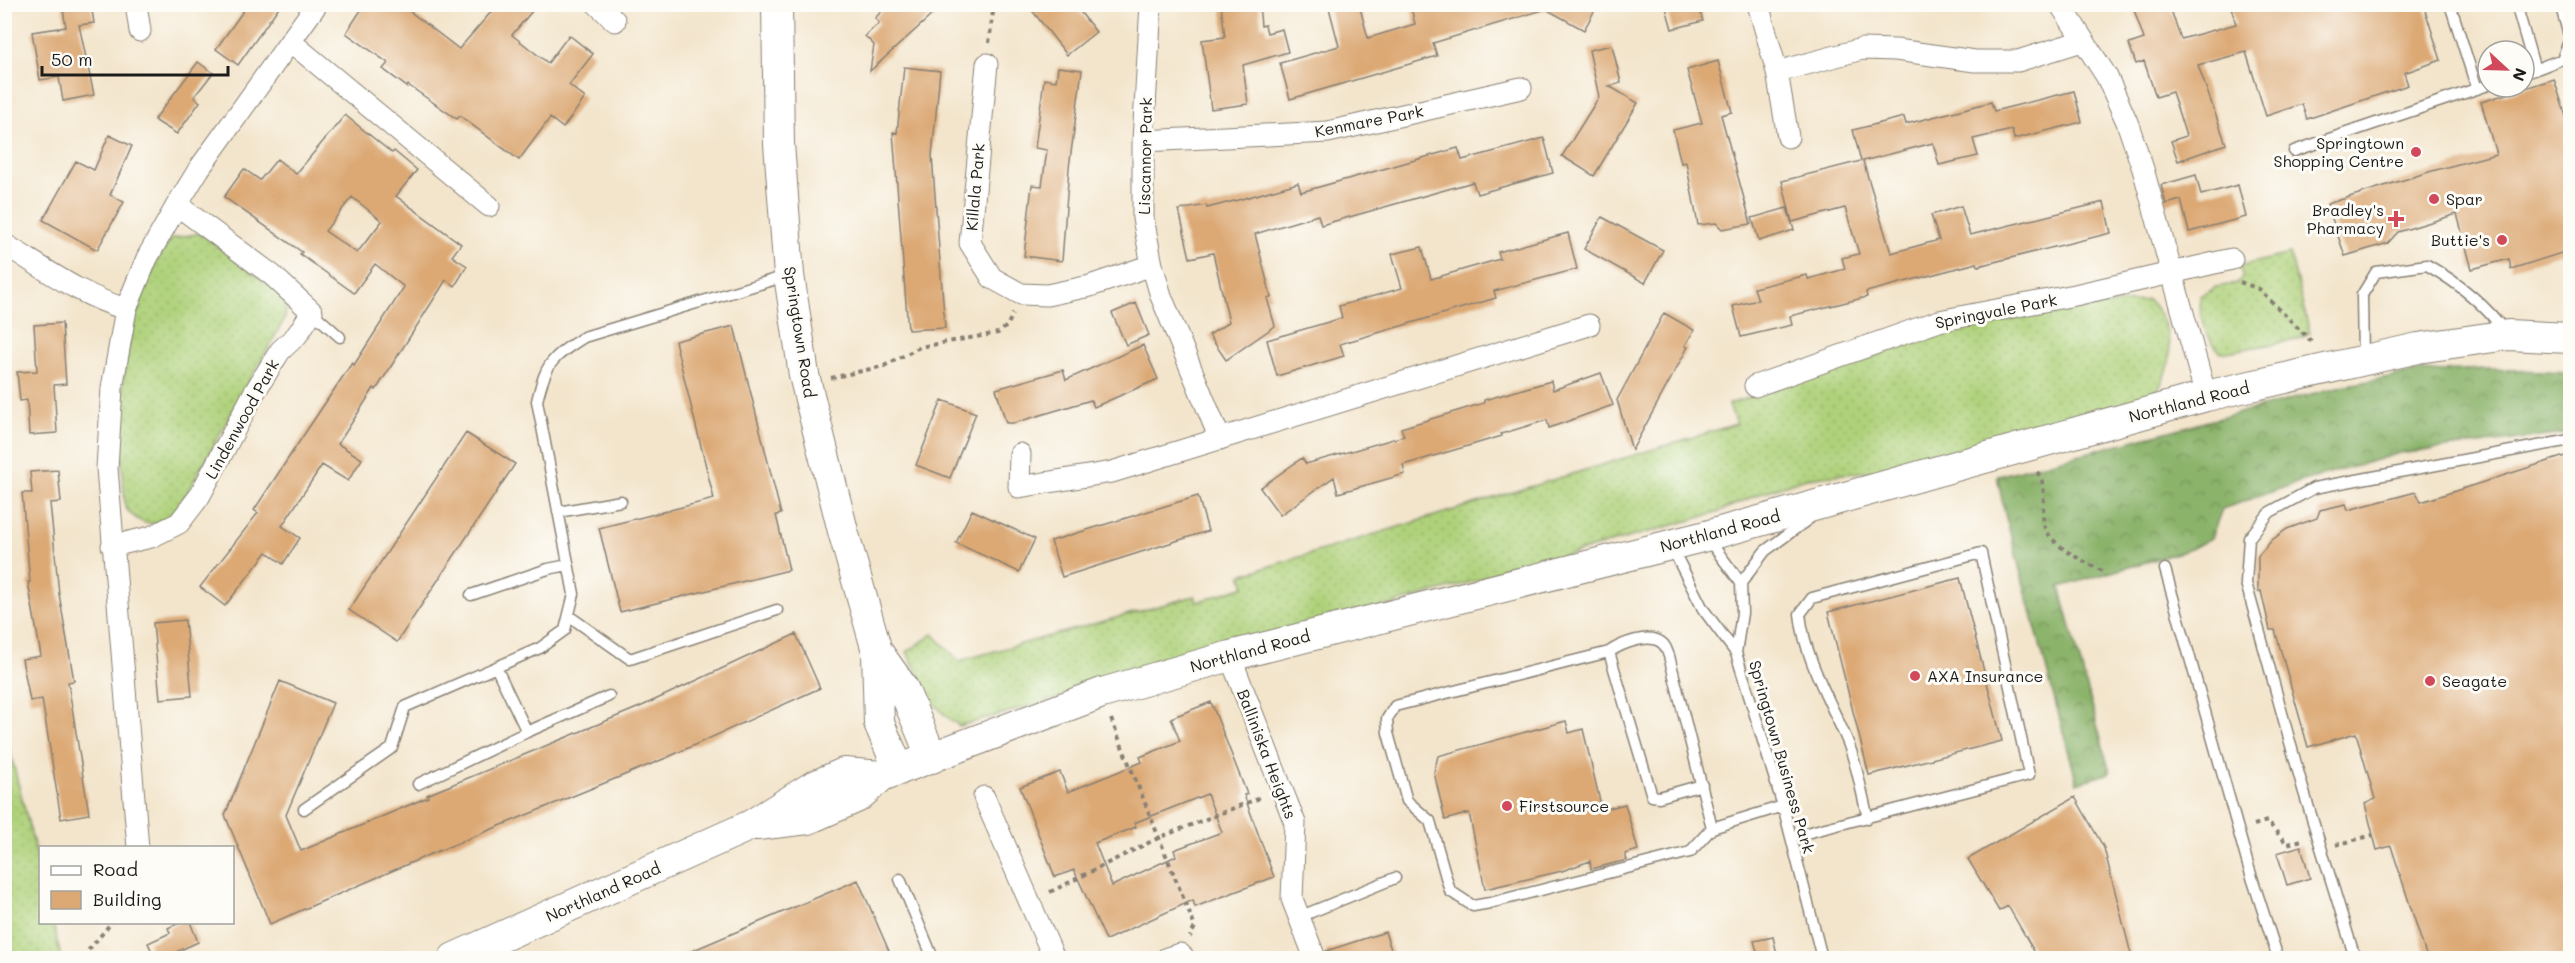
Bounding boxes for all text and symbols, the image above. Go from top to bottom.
scale bar [42,39,228,77]
north arrow [2476,39,2536,99]
text: 50 m [51,47,93,71]
text: N [2508,65,2532,84]
street label: Liscannor Park [1133,97,1156,215]
street label: Kenmare Park [1313,100,1425,141]
place label: Springtown Shopping Centre [2273,132,2404,171]
street label: Killala Park [960,142,989,232]
marker: Springtown Shopping Centre [2409,145,2423,159]
place label: Spar [2446,188,2483,209]
marker: Spar [2427,192,2441,206]
place label: Bradley's Pharmacy [2307,199,2384,238]
marker: Bradley's Pharmacy [2389,212,2403,226]
place label: Buttie's [2431,229,2490,250]
marker: Buttie's [2495,233,2509,247]
street label: Springtown Road [780,265,821,399]
street label: Springvale Park [1933,288,2059,333]
street label: Lindenwood Park [200,355,283,482]
street label: Northland Road [2126,376,2251,427]
street label: Northland Road [1658,504,1782,557]
street label: Northland Road [1188,624,1312,677]
street label: Springtown Business Park [1745,658,1820,856]
place label: AXA Insurance [1927,665,2043,686]
marker: AXA Insurance [1908,669,1922,683]
place label: Seagate [2442,670,2507,691]
marker: Seagate [2423,674,2437,688]
street label: Balliniska Heights [1233,686,1302,822]
place label: Firstsource [1519,795,1609,816]
marker: Firstsource [1500,799,1514,813]
legend [39,846,234,924]
text: Road [93,857,138,881]
street label: Northland Road [542,857,663,926]
text: Building [93,887,161,911]

